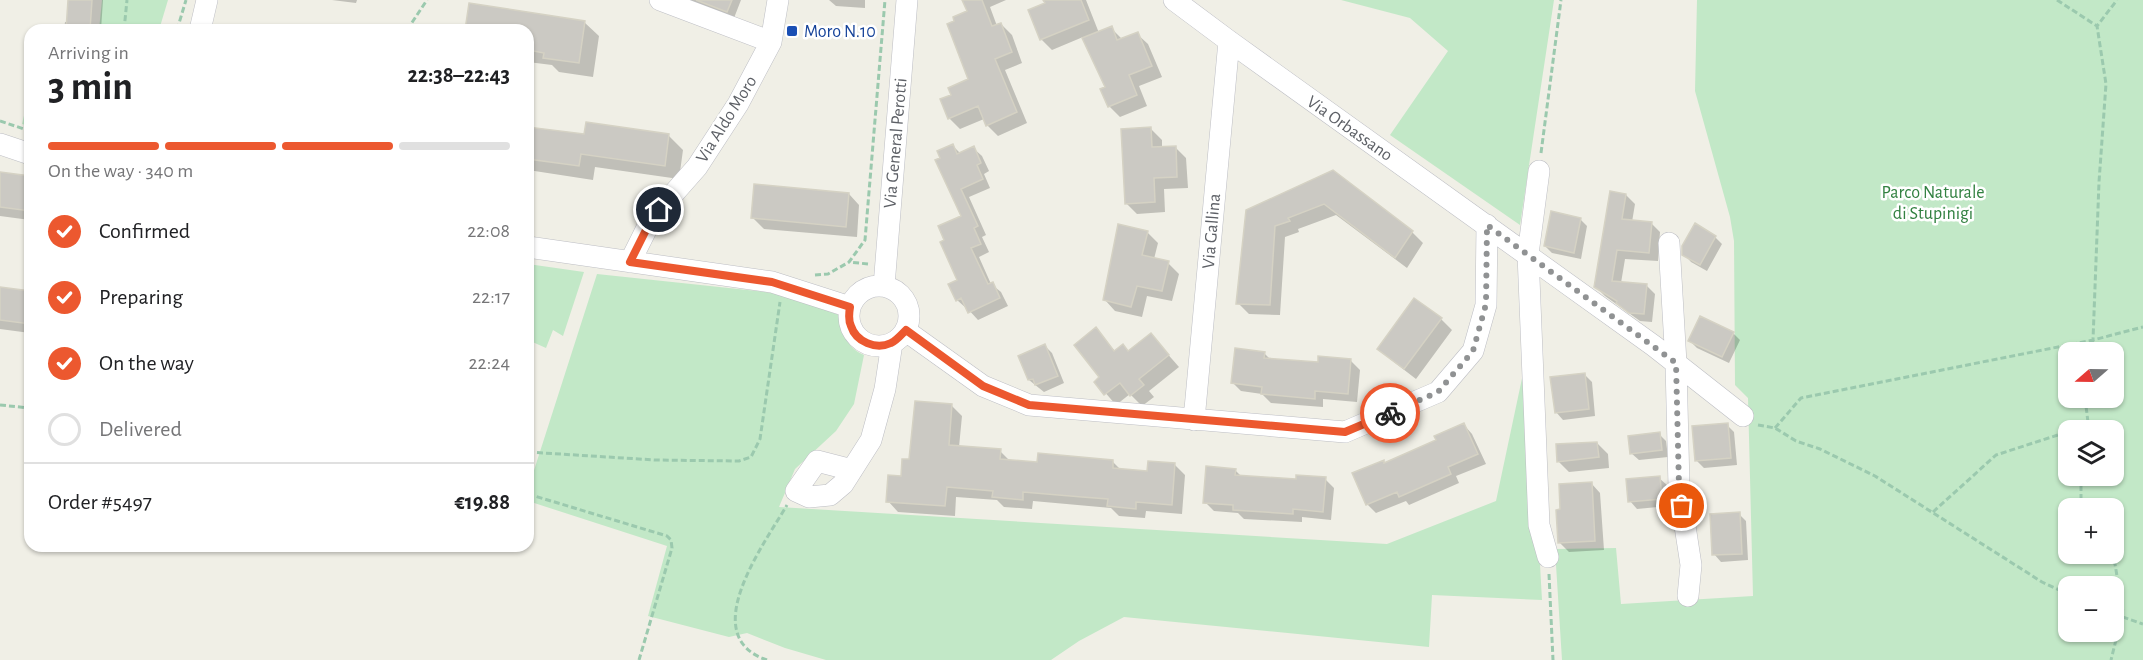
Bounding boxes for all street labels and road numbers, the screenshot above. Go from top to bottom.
street label: Via Aldo Moro [693,73,761,166]
street label: Via General Perotti [881,77,911,209]
street label: Via Orbassano [1303,93,1396,165]
street label: Via Gallina [1200,193,1224,270]

